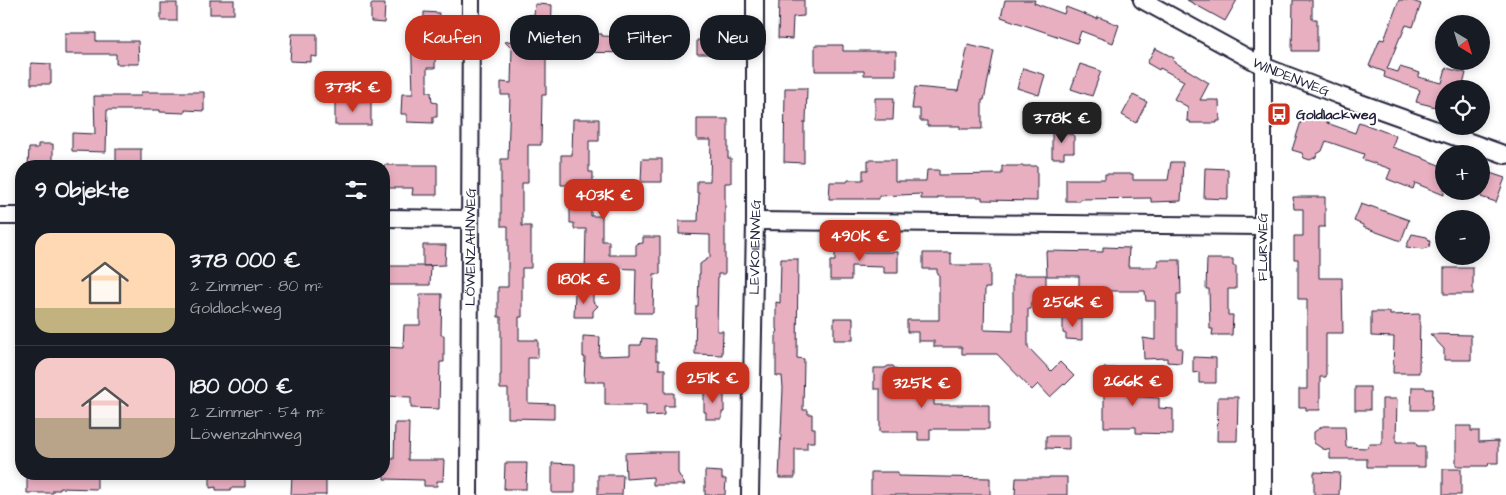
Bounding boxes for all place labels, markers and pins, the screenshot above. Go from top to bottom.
pin: 373K € [312,70,394,113]
bus stop icon: Goldlackweg [1266,101,1292,127]
pin: 378K € [1021,102,1103,144]
place label: Goldlackweg [1296,105,1377,126]
pin: 403K € [563,178,645,221]
pin: 490K € [819,220,901,262]
pin: 180K € [543,262,625,305]
pin: 256K € [1032,286,1114,328]
pin: 251K € [672,362,754,404]
pin: 266K € [1092,364,1174,407]
pin: 325K € [881,366,963,409]

